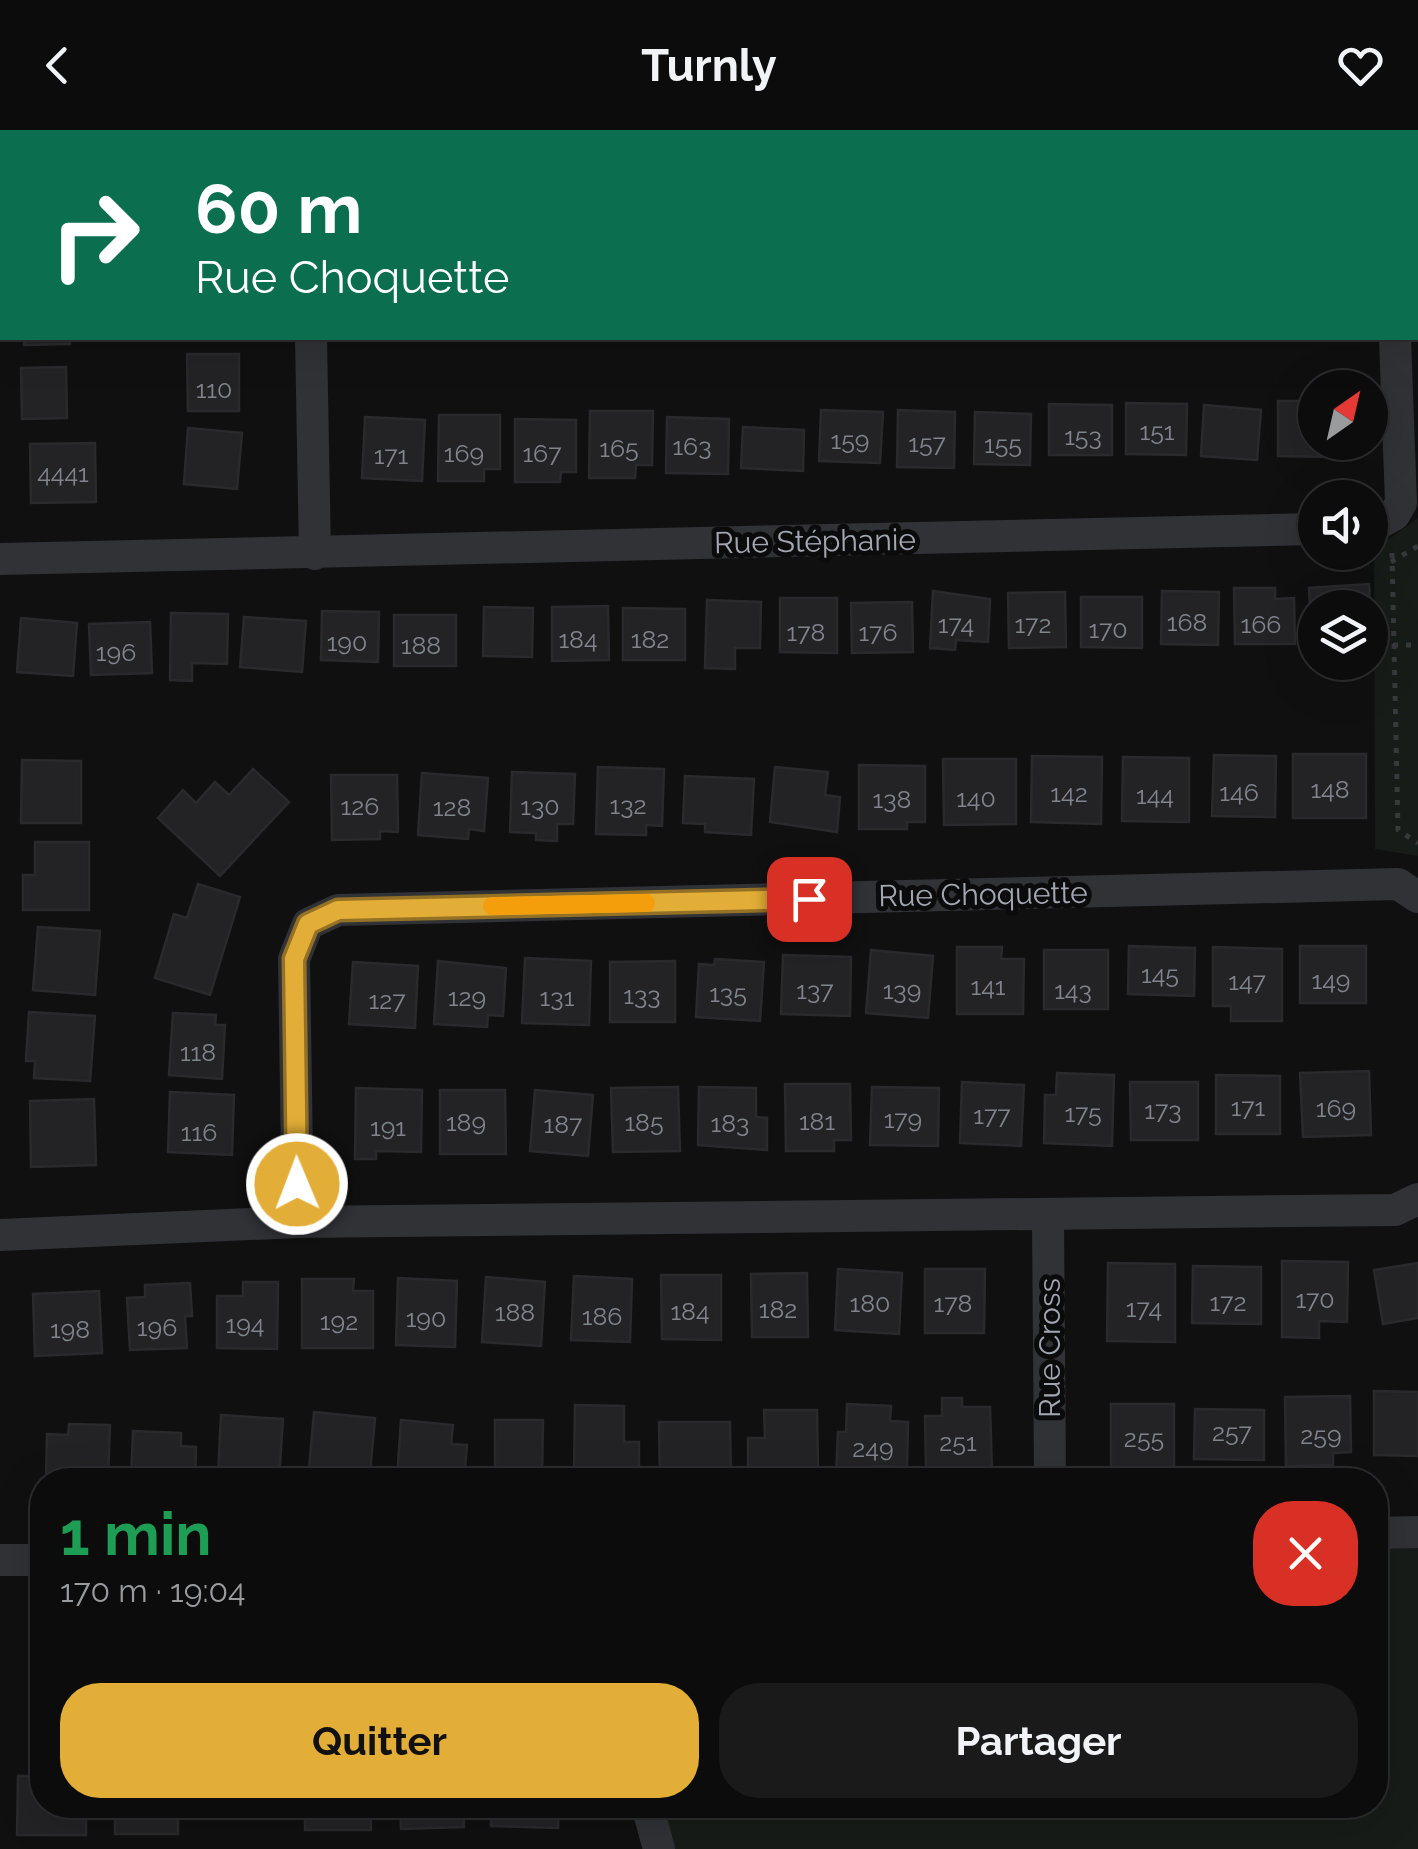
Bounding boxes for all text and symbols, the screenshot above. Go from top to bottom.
icon: back [30,38,85,93]
icon: heart [1333,38,1388,93]
text: Turnly [641,39,777,92]
text: 60 m [195,167,362,249]
icon: right [30,170,160,300]
text: Rue Choquette [195,251,509,304]
north arrow [1298,370,1388,460]
map controls [1298,370,1388,680]
house number: 110 [196,374,232,404]
house number: 151 [1139,416,1175,446]
house number: 153 [1064,421,1102,451]
house number: 159 [831,425,869,455]
house number: 157 [908,428,946,458]
house number: 155 [984,429,1022,459]
house number: 163 [672,431,712,461]
house number: 165 [599,433,639,463]
house number: 169 [444,438,484,468]
house number: 167 [522,438,562,468]
house number: 171 [374,440,409,470]
house number: 4441 [37,458,89,488]
button: sound [1298,480,1388,570]
street label: Rue Stéphanie [714,522,916,560]
button: layers [1298,590,1388,680]
house number: 168 [1167,607,1207,637]
house number: 174 [938,609,974,639]
house number: 172 [1015,609,1051,639]
house number: 166 [1241,609,1281,639]
house number: 170 [1088,614,1128,644]
house number: 178 [787,617,825,647]
house number: 176 [858,617,898,647]
house number: 184 [558,624,598,654]
house number: 182 [631,624,669,654]
house number: 190 [327,627,367,657]
house number: 188 [401,630,441,660]
house number: 196 [96,637,136,667]
house number: 148 [1310,774,1350,804]
house number: 146 [1219,777,1259,807]
house number: 142 [1050,778,1088,808]
house number: 144 [1136,780,1174,810]
house number: 140 [956,783,996,813]
house number: 138 [873,784,911,814]
house number: 132 [609,790,647,820]
house number: 126 [341,791,379,821]
house number: 130 [520,791,560,821]
house number: 128 [433,792,471,822]
pin [767,857,852,942]
icon: arrive [782,872,837,927]
street label: Rue Choquette [878,875,1088,913]
house number: 145 [1141,959,1179,989]
house number: 149 [1311,965,1351,995]
house number: 147 [1228,966,1266,996]
house number: 141 [970,971,1006,1001]
house number: 137 [796,975,834,1005]
house number: 139 [883,975,921,1005]
house number: 143 [1054,975,1092,1005]
house number: 135 [709,978,747,1008]
house number: 133 [623,980,661,1010]
house number: 129 [448,982,486,1012]
house number: 131 [540,982,575,1012]
house number: 127 [368,985,406,1015]
house number: 118 [180,1037,216,1067]
house number: 171 [1231,1092,1266,1122]
house number: 169 [1316,1093,1356,1123]
house number: 173 [1144,1095,1182,1125]
house number: 175 [1064,1098,1102,1128]
house number: 177 [973,1100,1011,1130]
house number: 179 [884,1104,922,1134]
house number: 181 [799,1106,835,1136]
house number: 189 [446,1107,486,1137]
house number: 185 [624,1107,664,1137]
house number: 183 [711,1108,749,1138]
house number: 187 [544,1109,583,1139]
house number: 191 [370,1112,406,1142]
house number: 116 [181,1117,217,1147]
position arrow [245,1132,349,1236]
street label: Rue Cross [1032,1278,1067,1418]
house number: 170 [1295,1284,1335,1314]
house number: 172 [1210,1287,1246,1317]
house number: 180 [850,1288,890,1318]
house number: 178 [934,1288,972,1318]
house number: 174 [1126,1293,1162,1323]
house number: 182 [759,1294,797,1324]
house number: 184 [670,1296,710,1326]
house number: 188 [495,1297,535,1327]
house number: 186 [582,1301,622,1331]
house number: 190 [406,1303,446,1333]
house number: 192 [320,1306,358,1336]
house number: 194 [225,1309,265,1339]
house number: 196 [137,1312,177,1342]
house number: 198 [50,1314,90,1344]
house number: 257 [1212,1417,1253,1447]
house number: 259 [1300,1420,1342,1450]
house number: 255 [1124,1423,1164,1453]
house number: 251 [939,1427,977,1457]
house number: 249 [852,1433,894,1463]
text: 1 min [60,1499,211,1569]
button: close [1253,1501,1358,1606]
text: 170 m · 19:04 [60,1572,246,1609]
button: Quitter [60,1683,699,1798]
button: Partager [719,1683,1358,1798]

